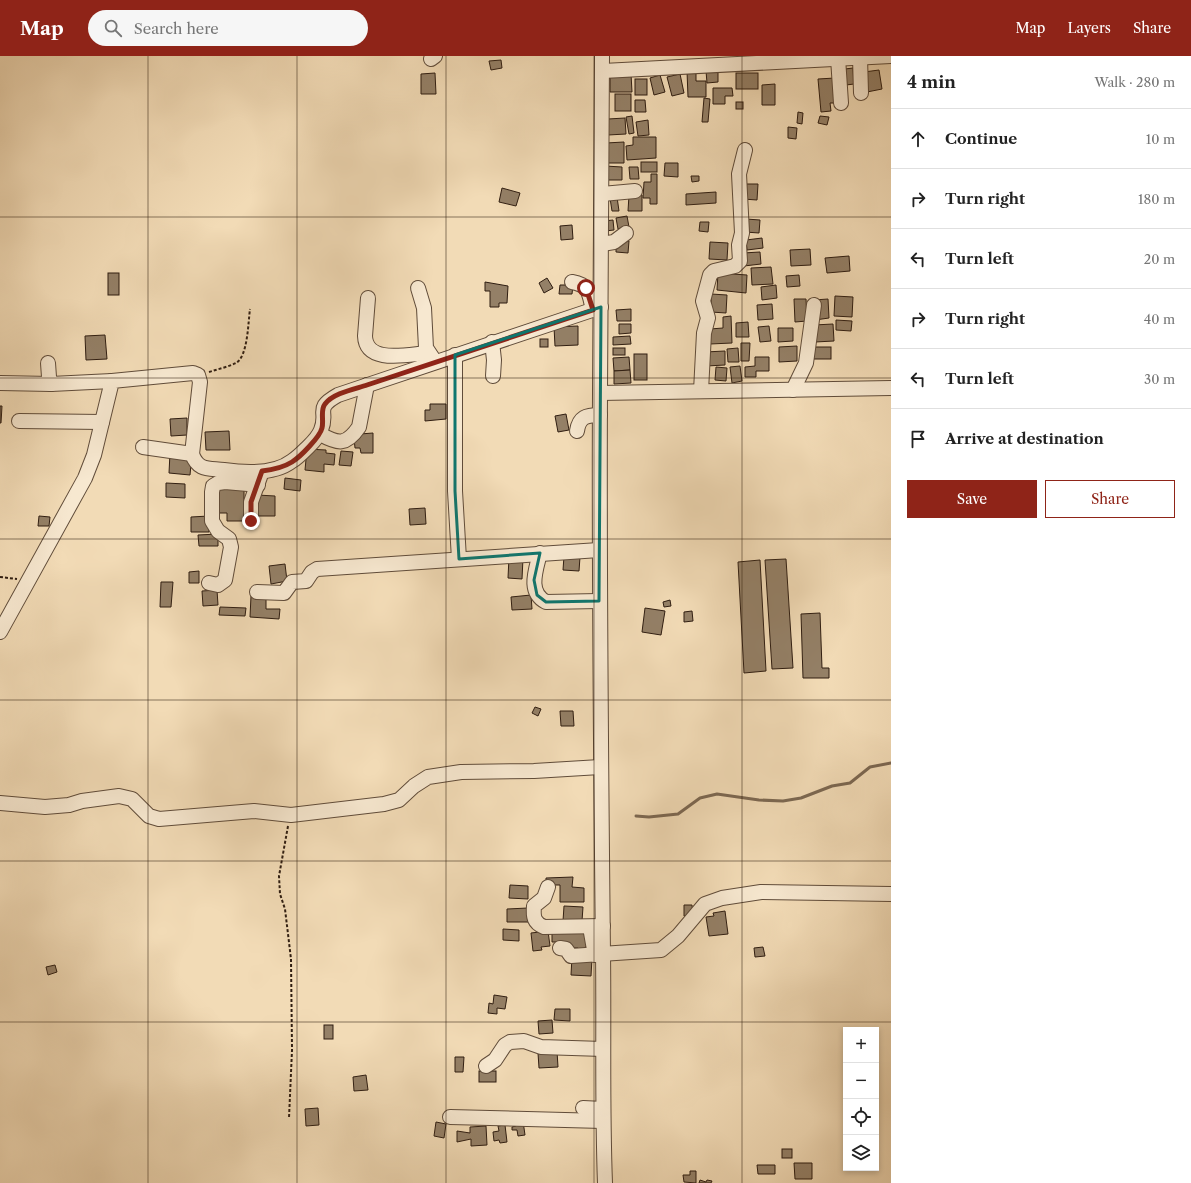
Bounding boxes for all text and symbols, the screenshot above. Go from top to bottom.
search box [88,10,368,46]
text: Map [20,17,64,40]
icon: search [102,17,124,39]
text: Search here [134,19,219,38]
text: Map [1015,19,1045,37]
text: Layers [1067,19,1111,37]
text: Share [1133,19,1171,37]
text: 4 min [907,72,956,92]
text: Walk · 280 m [1094,74,1175,90]
icon: ahead [907,128,929,150]
text: Continue [945,129,1017,148]
text: 10 m [1146,131,1175,147]
icon: right [907,188,929,210]
text: Turn right [945,189,1025,208]
text: 180 m [1138,191,1175,207]
icon: left [907,248,929,270]
text: Turn left [945,249,1014,268]
text: 20 m [1144,251,1175,267]
route start [577,279,595,297]
icon: right [907,308,929,330]
text: Turn right [945,309,1025,328]
text: 40 m [1144,311,1175,327]
icon: left [907,368,929,390]
text: Turn left [945,369,1014,388]
text: 30 m [1144,371,1175,387]
icon: arrive [907,428,929,450]
text: Arrive at destination [945,429,1104,448]
button: Save [907,480,1037,518]
button: Share [1045,480,1175,518]
route end [242,512,260,530]
map controls [843,1027,879,1171]
button: + [843,1027,879,1063]
button: − [843,1063,879,1099]
button: locate [843,1099,879,1135]
button: layers [843,1135,879,1171]

